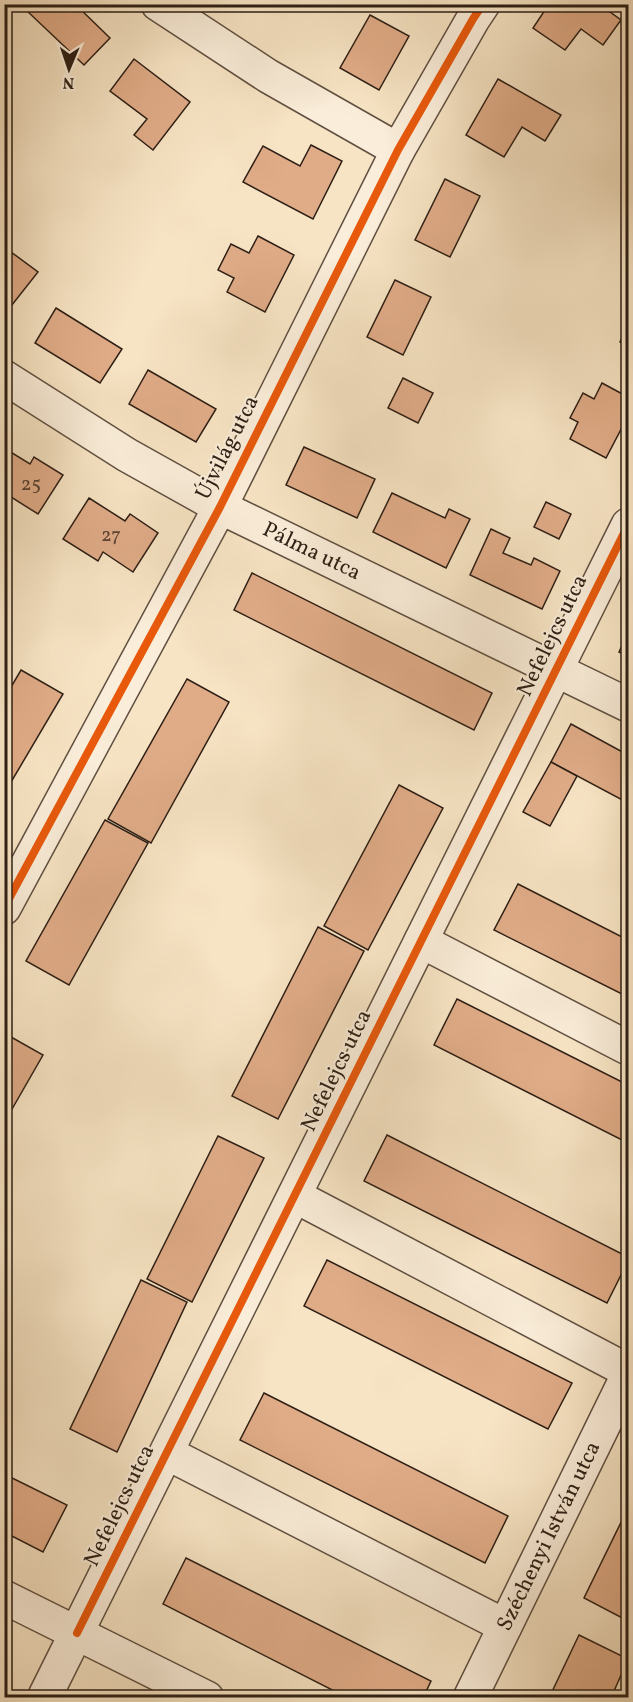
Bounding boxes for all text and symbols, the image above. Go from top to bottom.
north arrow [39,39,99,99]
text: N [62,71,75,93]
street label: Újvilág utca [188,391,268,505]
house number: 25 [21,471,41,499]
street label: Pálma utca [257,514,366,589]
house number: 27 [101,522,121,550]
street label: Nefelejcs utca [510,570,596,702]
street label: Nefelejcs utca [294,1005,380,1137]
street label: Széchenyi István utca [490,1436,609,1636]
street label: Nefelejcs utca [77,1440,163,1572]

